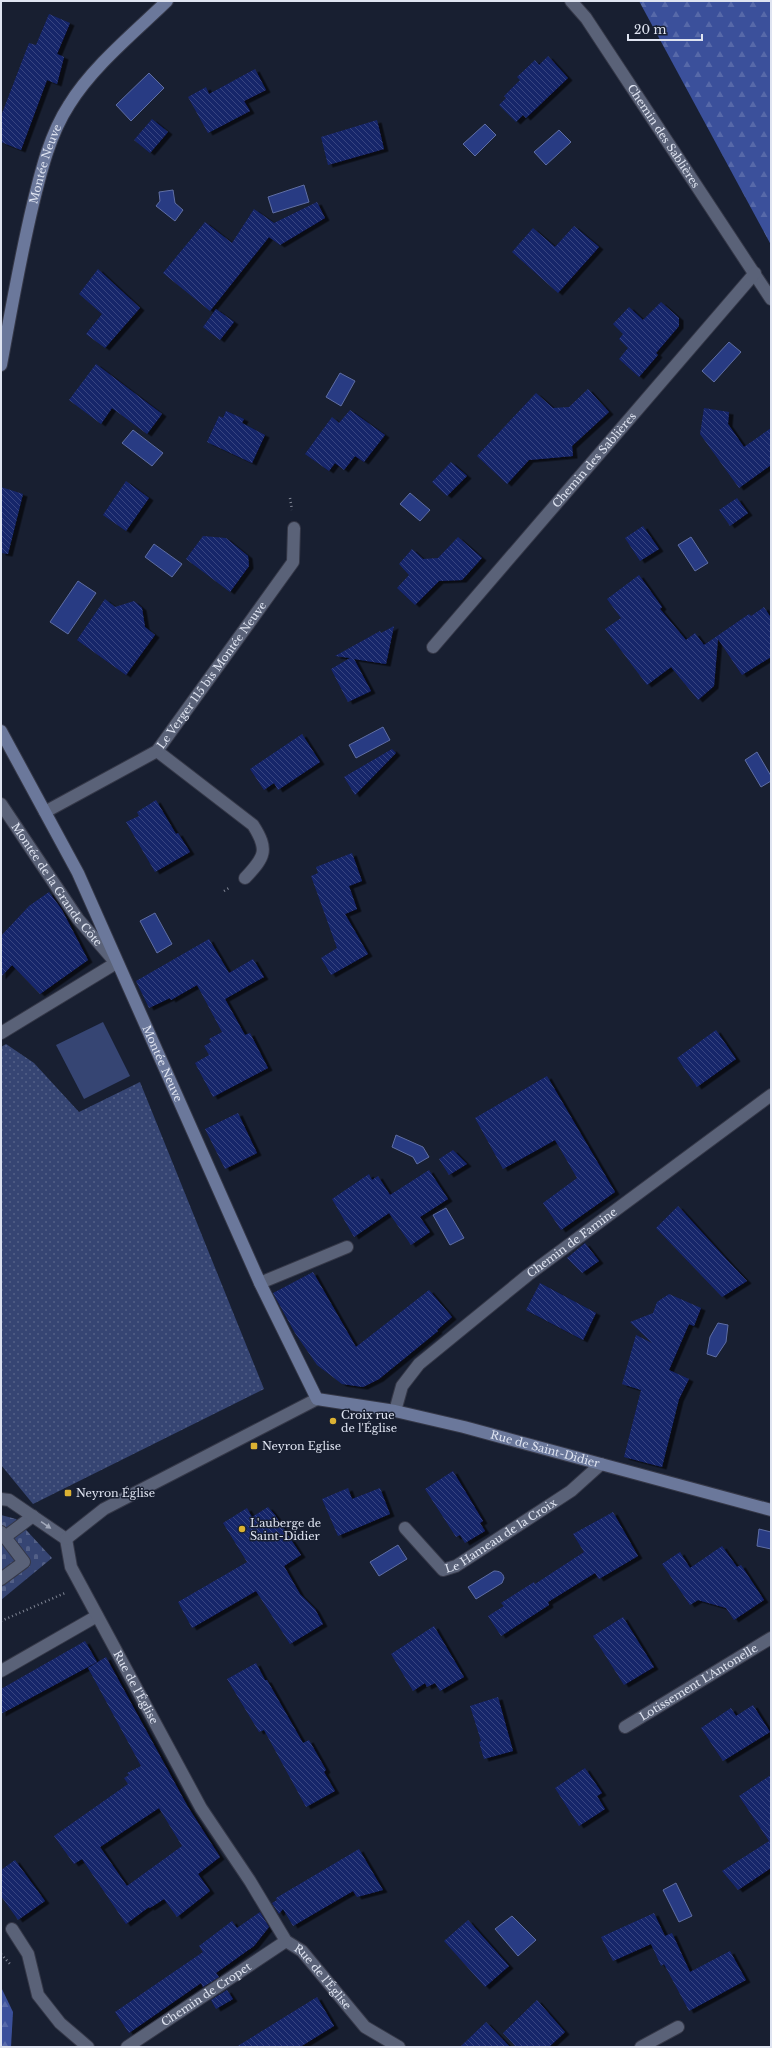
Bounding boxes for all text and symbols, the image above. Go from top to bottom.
scale bar [628,16,702,42]
text: 20 m [634,22,666,37]
street label: Chemin des Sablières [624,81,703,191]
street label: Montée Neuve [26,122,64,205]
street label: Chemin des Sablières [549,409,639,510]
street label: Le Verger 115 bis Montée Neuve [154,599,269,752]
street label: Montée de la Grande Côte [9,820,105,949]
street label: Montée Neuve [139,1023,186,1104]
street label: Chemin de Famine [524,1205,620,1280]
place label: Croix rue de l'Église [341,1408,397,1435]
marker: Croix rue de l'Église [328,1416,338,1426]
street label: Rue de Saint-Didier [489,1427,602,1471]
place label: Neyron Eglise [262,1439,341,1453]
marker: Neyron Eglise [249,1441,259,1451]
place label: Neyron Église [76,1486,155,1500]
marker: Neyron Église [63,1488,73,1498]
street label: Le Hameau de la Croix [443,1495,559,1576]
place label: L'auberge de Saint-Didier [250,1516,321,1543]
one-way arrow [41,1521,51,1529]
marker: L'auberge de Saint-Didier [237,1524,247,1534]
street label: Lotissement L'Antonelle [637,1641,760,1724]
street label: Rue de l'Église [110,1648,161,1726]
street label: Rue de l'Église [292,1941,354,2012]
street label: Chemin de Cropet [158,1959,254,2029]

